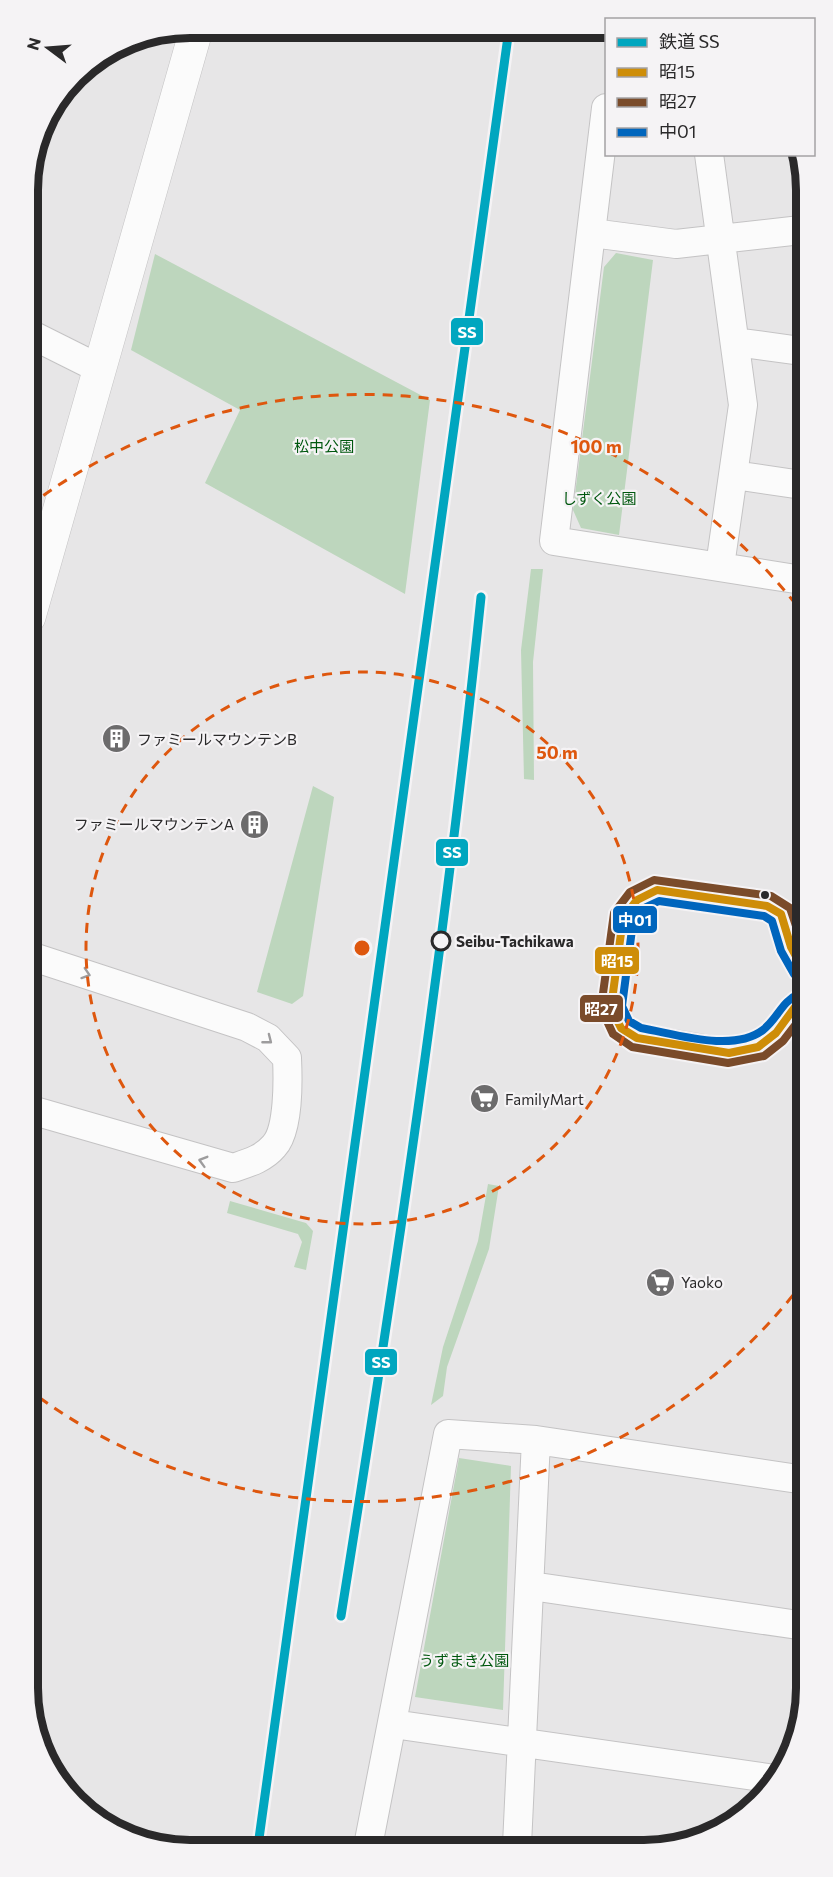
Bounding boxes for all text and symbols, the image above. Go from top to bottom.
north arrow [18,18,78,78]
legend [605,18,815,156]
text: 鉄道 SS [659,30,720,52]
text: N [22,35,44,52]
text: 昭15 [659,60,695,82]
text: 昭27 [659,90,696,112]
text: 中01 [659,120,696,142]
line badge: SS [450,317,484,346]
text: SS [457,322,477,341]
text: 100 m [570,435,622,457]
park label: 松中公園 [294,437,354,455]
park label: しずく公園 [562,489,636,507]
building icon: ファミールマウンテンB [100,723,132,755]
place label: ファミールマウンテンB [137,730,297,748]
text: 50 m [536,741,578,763]
building icon: ファミールマウンテンA [239,808,271,840]
place label: ファミールマウンテンA [74,815,234,833]
line badge: SS [435,838,469,867]
text: SS [442,842,462,861]
unlabelled marker [759,889,771,901]
line badge: 中01 [612,905,658,934]
text: 中01 [618,910,652,929]
marker: Seibu-Tachikawa [431,931,451,951]
place label: Seibu-Tachikawa [456,932,574,950]
centre of rings [352,938,372,958]
line badge: 昭15 [594,946,640,975]
text: 昭15 [601,951,633,970]
one-way arrow [80,967,91,979]
line badge: 昭27 [579,994,624,1023]
text: 昭27 [584,999,618,1018]
one-way arrow [261,1033,272,1044]
supermarket icon: FamilyMart [468,1083,500,1115]
place label: FamilyMart [505,1090,584,1108]
one-way arrow [198,1156,209,1168]
supermarket icon: Yaoko [644,1266,676,1298]
place label: Yaoko [681,1273,723,1291]
line badge: SS [364,1348,398,1376]
text: SS [371,1352,391,1371]
park label: うずまき公園 [419,1651,509,1669]

